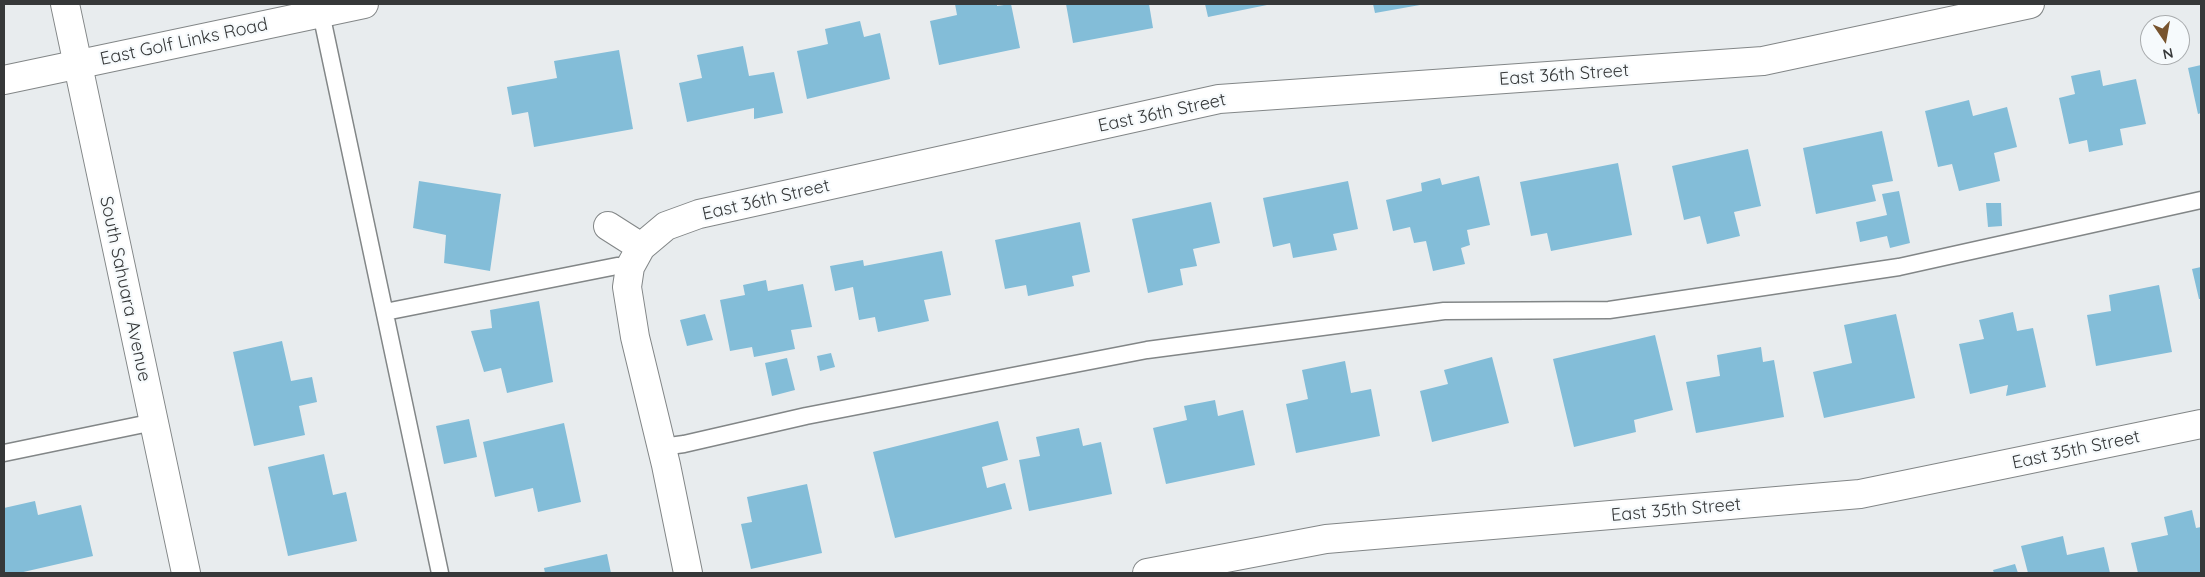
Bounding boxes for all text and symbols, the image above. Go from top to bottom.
street label: East Golf Links Road [98,14,270,70]
north arrow [2140,15,2190,65]
text: N [2161,44,2175,64]
street label: East 36th Street [1498,60,1630,90]
street label: East 36th Street [1096,89,1228,137]
street label: East 36th Street [700,175,832,225]
street label: South Sahuara Avenue [95,194,155,384]
street label: East 35th Street [2010,426,2142,474]
street label: East 35th Street [1610,494,1742,526]

